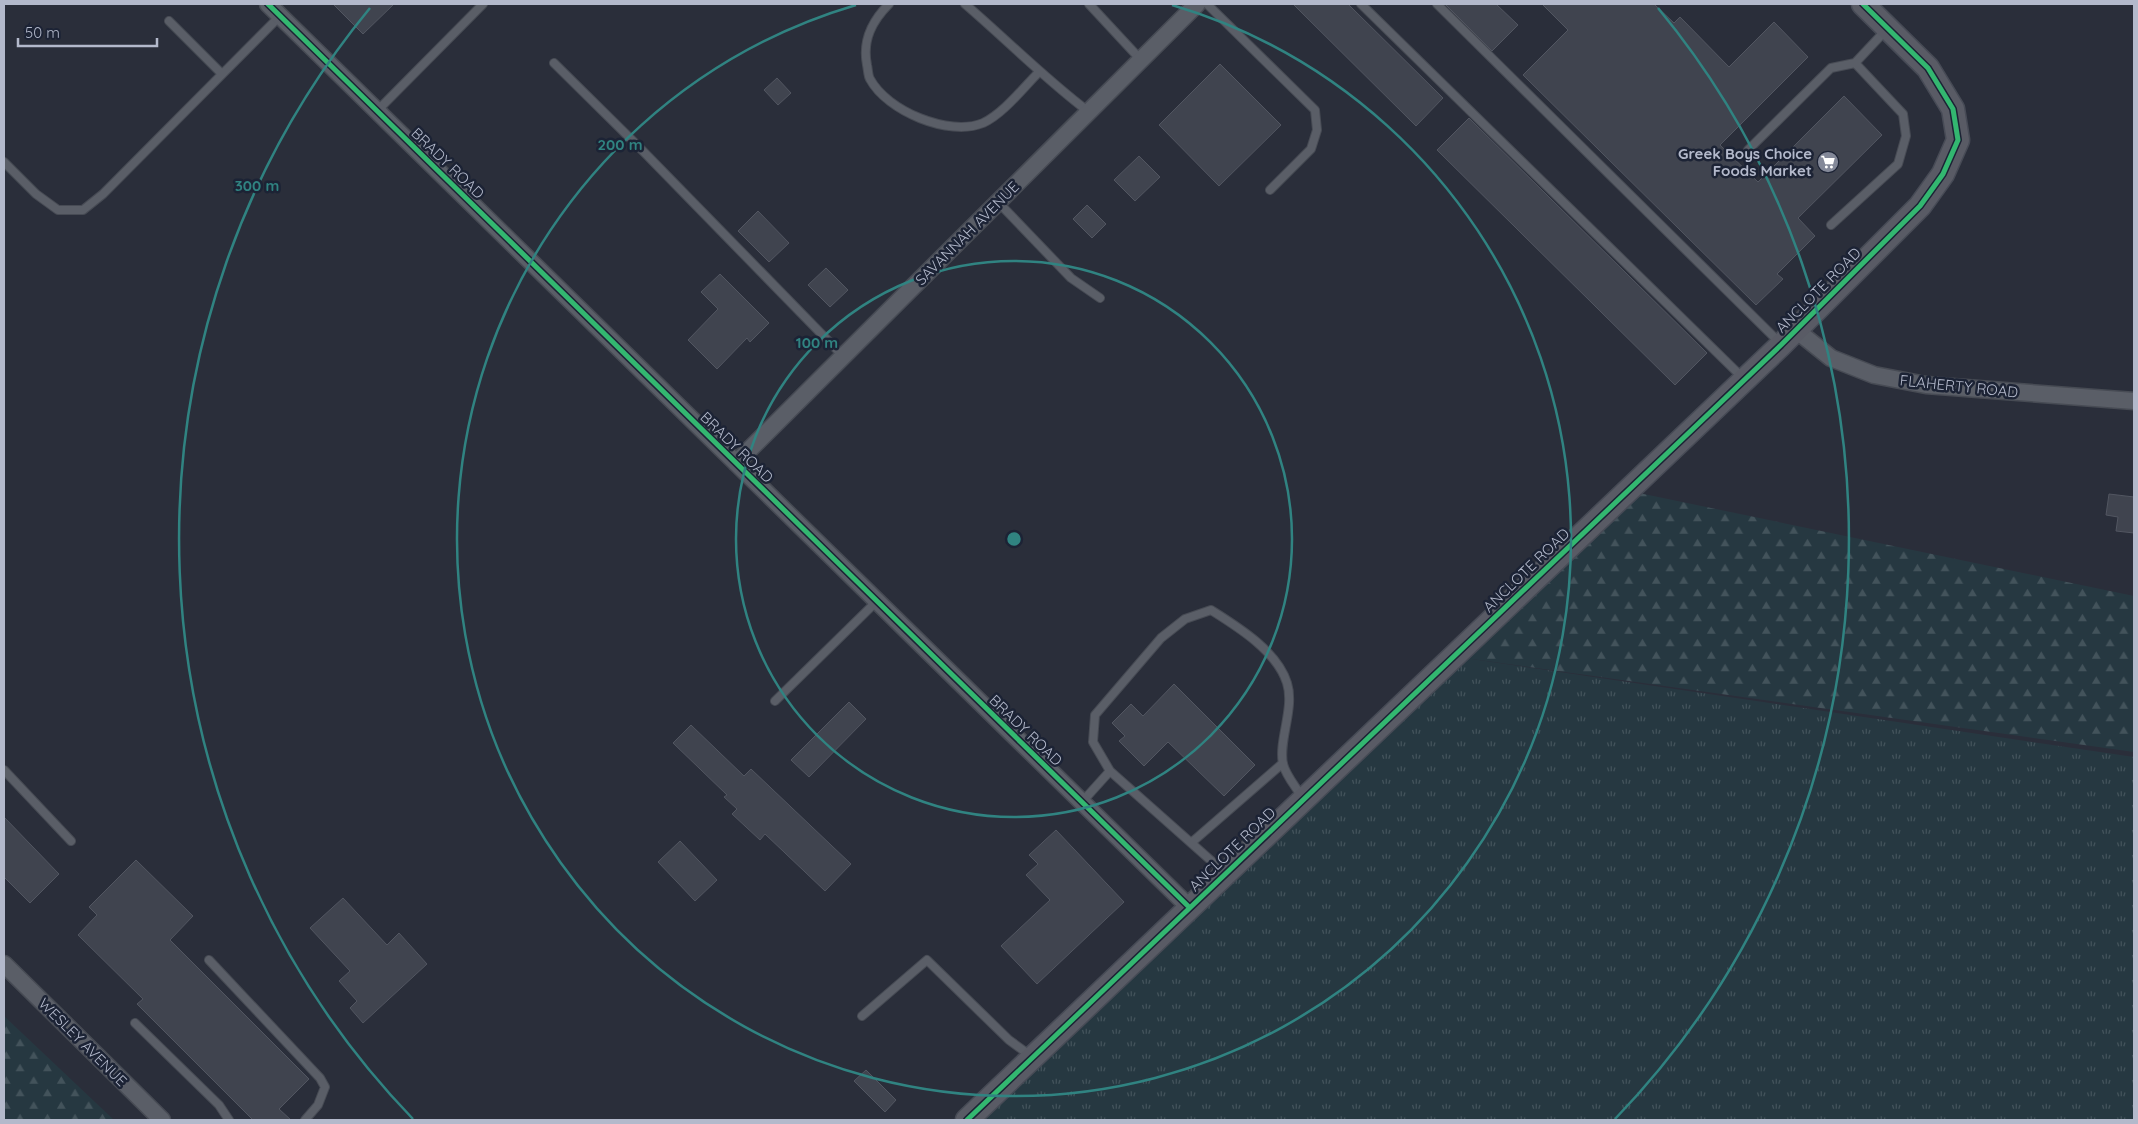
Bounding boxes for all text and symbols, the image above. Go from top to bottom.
scale bar [18,15,156,47]
text: 50 m [25,23,60,42]
street label: BRADY ROAD [408,123,489,203]
text: 200 m [598,135,643,154]
place label: Greek Boys Choice Foods Market [1678,144,1812,180]
supermarket icon: Greek Boys Choice Foods Market [1816,150,1840,174]
text: 300 m [235,176,279,195]
street label: SAVANNAH AVENUE [911,177,1023,289]
street label: ANCLOTE ROAD [1771,243,1865,337]
text: 100 m [796,333,838,352]
street label: FLAHERTY ROAD [1899,370,2019,402]
street label: BRADY ROAD [697,407,778,487]
street label: ANCLOTE ROAD [1479,524,1573,616]
centre of rings [1005,530,1023,548]
street label: BRADY ROAD [986,690,1067,770]
street label: ANCLOTE ROAD [1185,803,1279,895]
street label: WESLEY AVENUE [35,994,131,1090]

